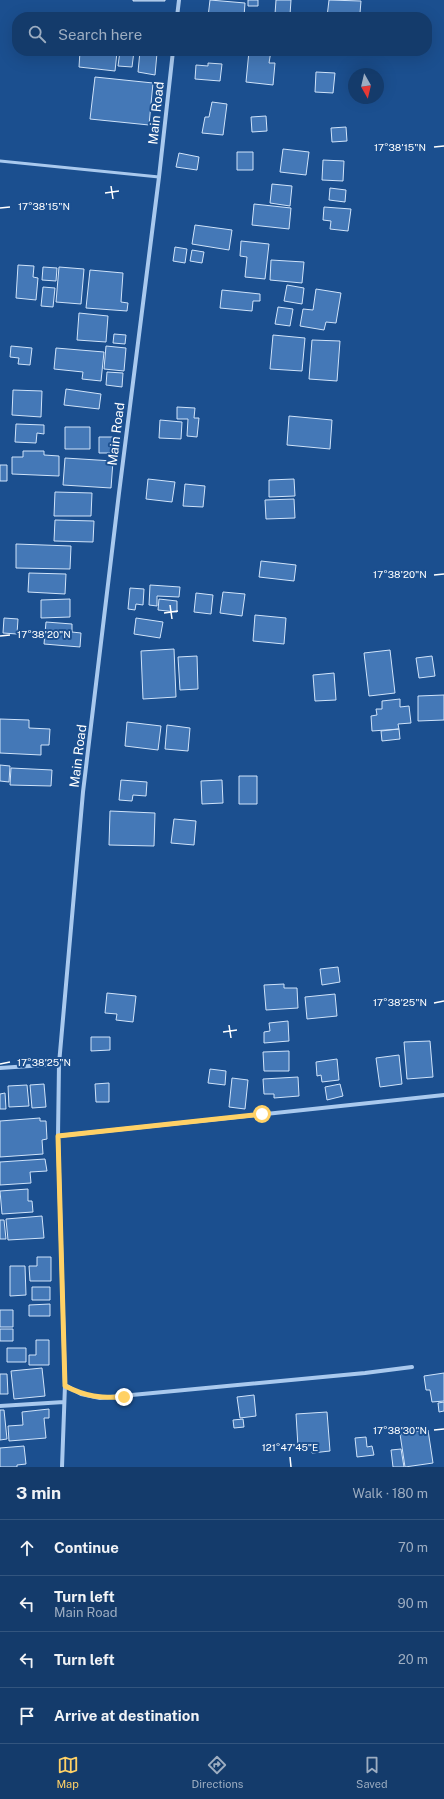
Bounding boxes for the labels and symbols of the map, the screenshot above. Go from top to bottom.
north arrow [348,68,384,104]
street label: Main Road [145,81,167,145]
text: 17°38'15"N [374,141,426,153]
text: 17°38'15"N [18,200,70,212]
street label: Main Road [105,402,127,466]
text: 17°38'20"N [373,568,427,580]
text: 17°38'20"N [17,628,71,640]
street label: Main Road [67,724,89,788]
text: 17°38'25"N [373,996,427,1008]
text: 17°38'25"N [17,1056,71,1068]
route start [253,1105,271,1123]
route end [115,1388,133,1406]
text: 17°38'30"N [373,1424,427,1436]
text: 121°47'45"E [262,1441,318,1453]

